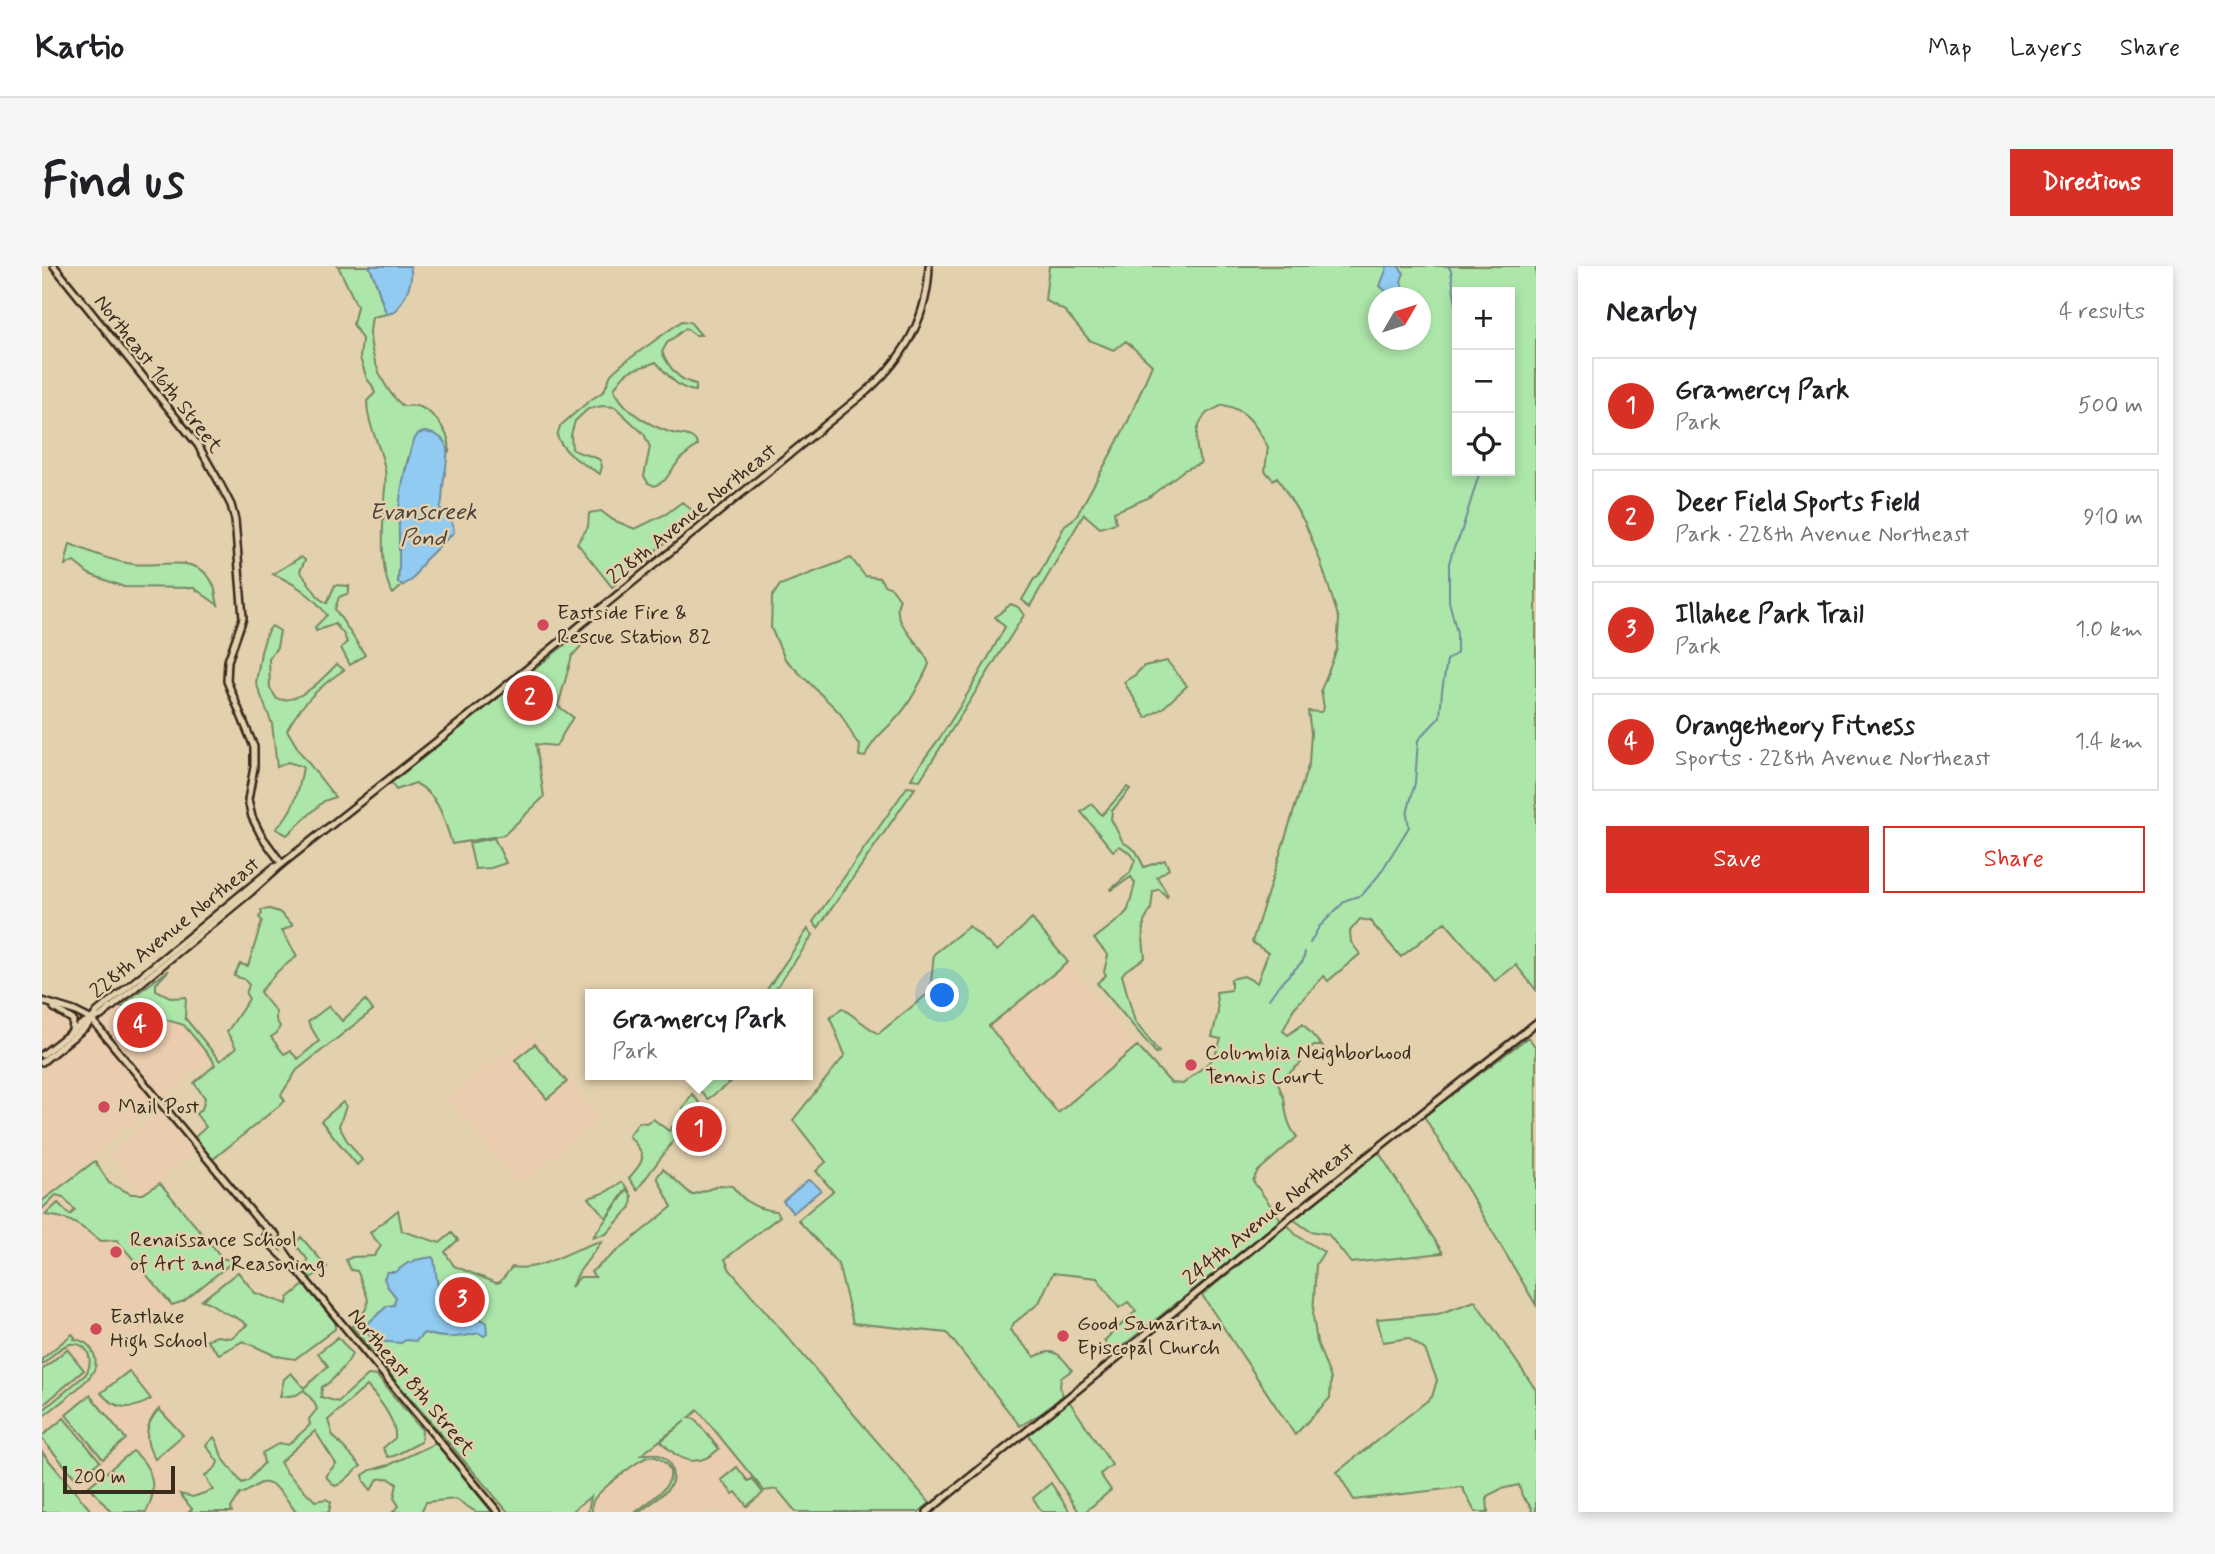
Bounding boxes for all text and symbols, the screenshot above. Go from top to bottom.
text: Kartio [35,26,124,70]
text: Map [1928,33,1972,64]
text: Layers [2010,33,2082,64]
text: Share [2120,33,2180,64]
button: Directions [2010,149,2173,216]
text: Find us [42,150,185,215]
north arrow [1368,287,1431,350]
map controls [1452,287,1515,476]
button: + [1452,287,1515,350]
street label: Northeast 16th Street [87,289,229,460]
text: Nearby [1606,292,1697,331]
text: 4 results [2059,297,2145,327]
button: − [1452,350,1515,413]
text: Gramercy Park [1675,374,1849,408]
text: 1 [1626,391,1636,421]
text: 500 m [2078,391,2143,421]
text: Park [1675,408,1721,438]
button: locate [1452,413,1515,476]
street label: 228th Avenue Northeast [601,436,783,591]
text: Deer Field Sports Field [1675,486,1920,520]
water label: Evanscreek Pond [369,498,477,554]
text: 2 [1625,503,1637,533]
text: 910 m [2083,503,2143,533]
text: Park · 228th Avenue Northeast [1675,520,1970,550]
text: Illahee Park Trail [1675,598,1864,632]
place label: Eastside Fire & Rescue Station 82 [557,599,711,651]
text: 3 [1626,615,1636,645]
text: 1.0 km [2075,615,2143,645]
marker: Eastside Fire & Rescue Station 82 [535,617,551,633]
text: Park [1675,632,1721,662]
pin: 2 [507,672,553,724]
text: Orangetheory Fitness [1675,710,1915,744]
text: 4 [1624,727,1638,757]
text: 1.4 km [2075,727,2143,757]
text: Sports · 228th Avenue Northeast [1675,744,1990,774]
button: Save [1606,826,1869,893]
button: Share [1883,826,2145,893]
street label: 228th Avenue Northeast [84,850,266,1005]
your location [925,978,959,1012]
popup [585,989,813,1080]
pin: 4 [117,999,163,1051]
text: Gramercy Park [612,1003,786,1037]
text: Park [612,1037,658,1067]
place label: Columbia Neighborhood Tennis Court [1205,1039,1412,1091]
marker: Columbia Neighborhood Tennis Court [1183,1057,1199,1073]
place label: Mail Post [118,1093,200,1121]
marker: Mail Post [96,1099,112,1115]
pin: 1 [676,1103,722,1155]
street label: 244th Avenue Northeast [1177,1136,1361,1292]
place label: Renaissance School of Art and Reasoning [130,1226,325,1278]
marker: Renaissance School of Art and Reasoning [108,1244,124,1260]
pin: 3 [439,1274,485,1326]
street label: Northeast 8th Street [341,1302,482,1462]
place label: Eastlake High School [110,1303,208,1357]
place label: Good Samaritan Episcopal Church [1077,1310,1222,1362]
marker: Eastlake High School [88,1321,104,1337]
marker: Good Samaritan Episcopal Church [1055,1328,1071,1344]
scale bar [63,1463,175,1495]
text: 200 m [74,1465,126,1490]

